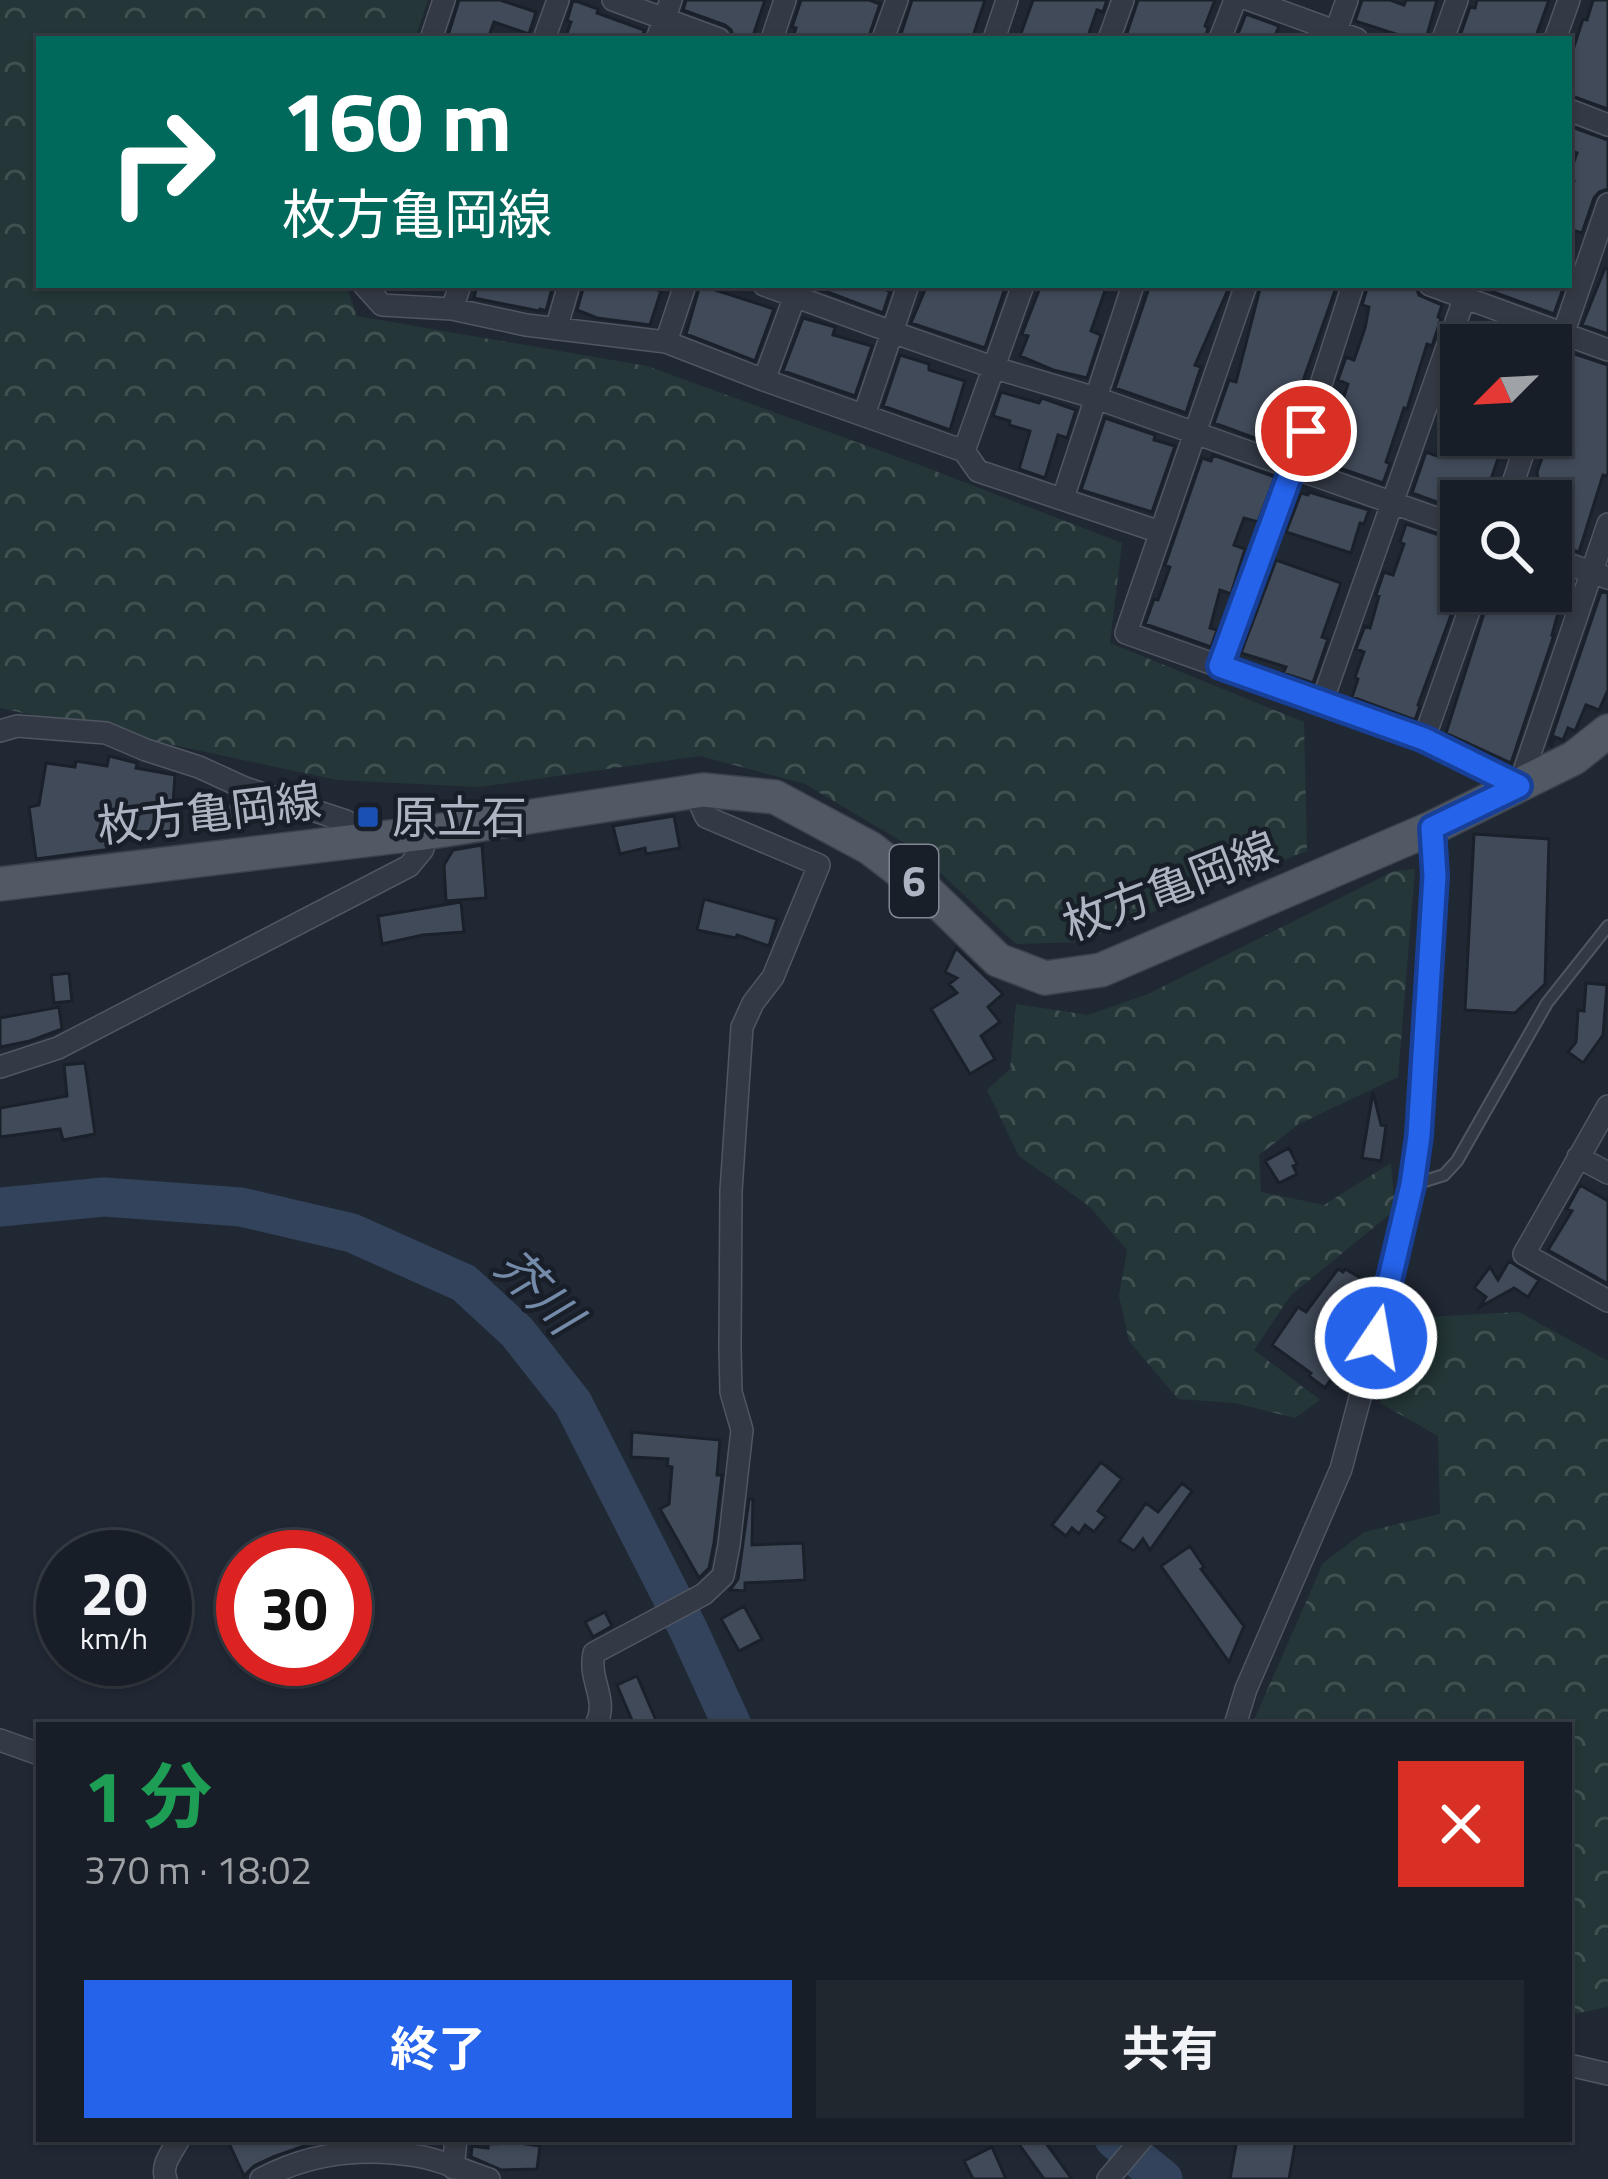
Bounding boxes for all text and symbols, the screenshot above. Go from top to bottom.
text: 160 m [282,56,512,184]
icon: right [84,84,240,240]
text: 枚方亀岡線 [282,173,552,255]
north arrow [1440,324,1572,456]
map controls [1440,324,1572,612]
pin [1255,380,1357,482]
icon: arrive [1273,398,1339,464]
button: search [1440,480,1572,612]
street label: 枚方亀岡線 [93,765,325,859]
place label: 原立石 [392,782,527,850]
marker: 原立石 [355,804,381,830]
street label: 枚方亀岡線 [1052,813,1287,957]
road number: 6 [890,845,938,917]
water label: 芥川 [479,1231,602,1354]
position arrow [1313,1275,1439,1401]
speed limit sign: 30 [216,1530,372,1686]
text: 20 [80,1547,148,1638]
text: km/h [80,1615,148,1661]
text: 1 分 [84,1740,212,1850]
button: close [1398,1761,1524,1887]
text: 370 m · 18:02 [84,1840,312,1899]
button: 終了 [84,1980,792,2118]
button: 共有 [816,1980,1524,2118]

